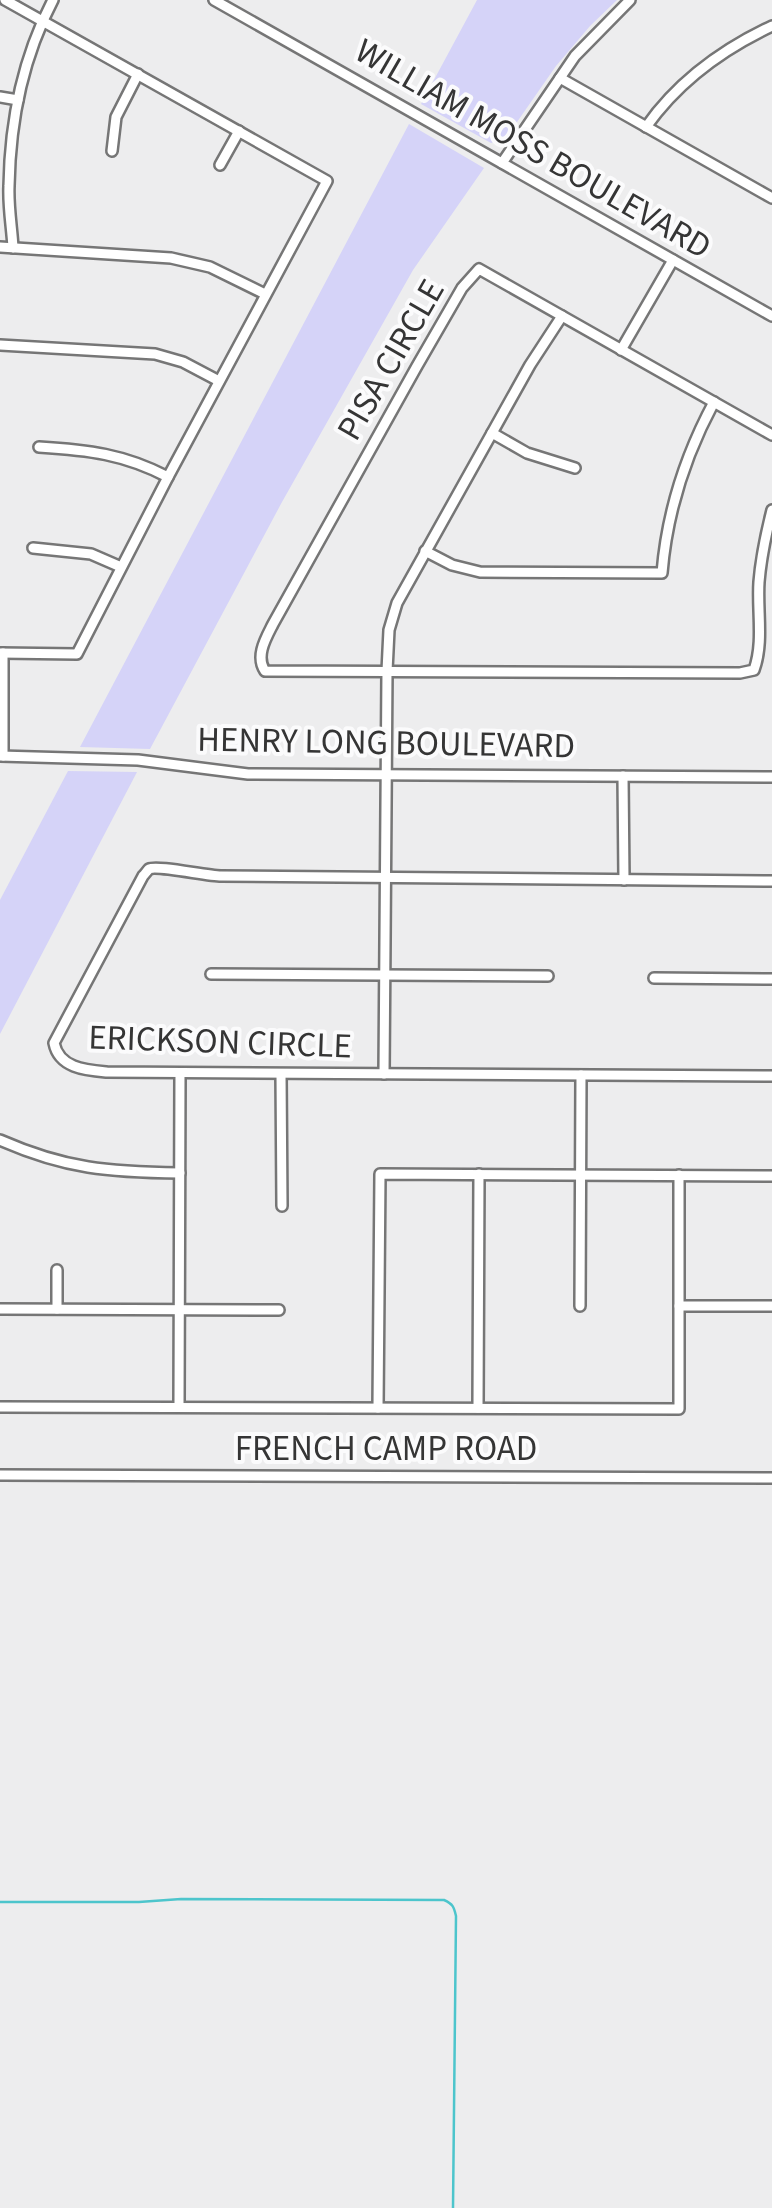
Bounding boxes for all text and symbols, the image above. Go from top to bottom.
street label: WILLIAM MOSS BOULEVARD [346,26,720,272]
street label: PISA CIRCLE [325,270,457,450]
street label: HENRY LONG BOULEVARD [197,715,575,771]
street label: ERICKSON CIRCLE [87,1012,353,1072]
street label: FRENCH CAMP ROAD [235,1424,537,1474]

